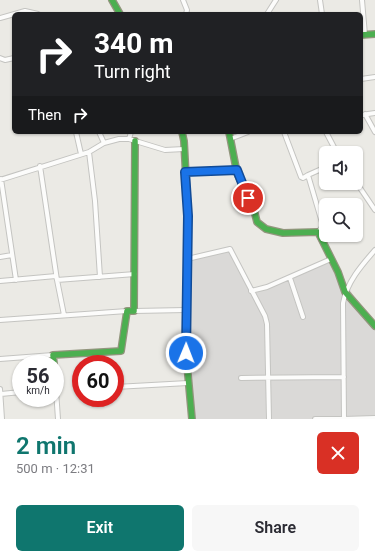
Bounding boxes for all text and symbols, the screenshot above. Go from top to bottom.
text: 340 m [94,27,173,60]
icon: right [28,28,80,80]
text: Turn right [94,61,171,82]
icon: right [69,104,91,126]
text: Then [28,106,61,124]
map controls [319,146,363,242]
button: sound [319,146,363,190]
pin [231,181,265,215]
icon: arrive [237,187,259,209]
button: search [319,198,363,242]
position arrow [165,332,207,374]
speed limit sign: 60 [72,355,124,407]
text: 56 [27,364,49,388]
text: km/h [26,385,50,396]
text: 2 min [16,432,76,460]
button: close [317,432,359,474]
text: 500 m · 12:31 [16,461,95,476]
button: Exit [16,505,184,551]
button: Share [192,505,359,551]

